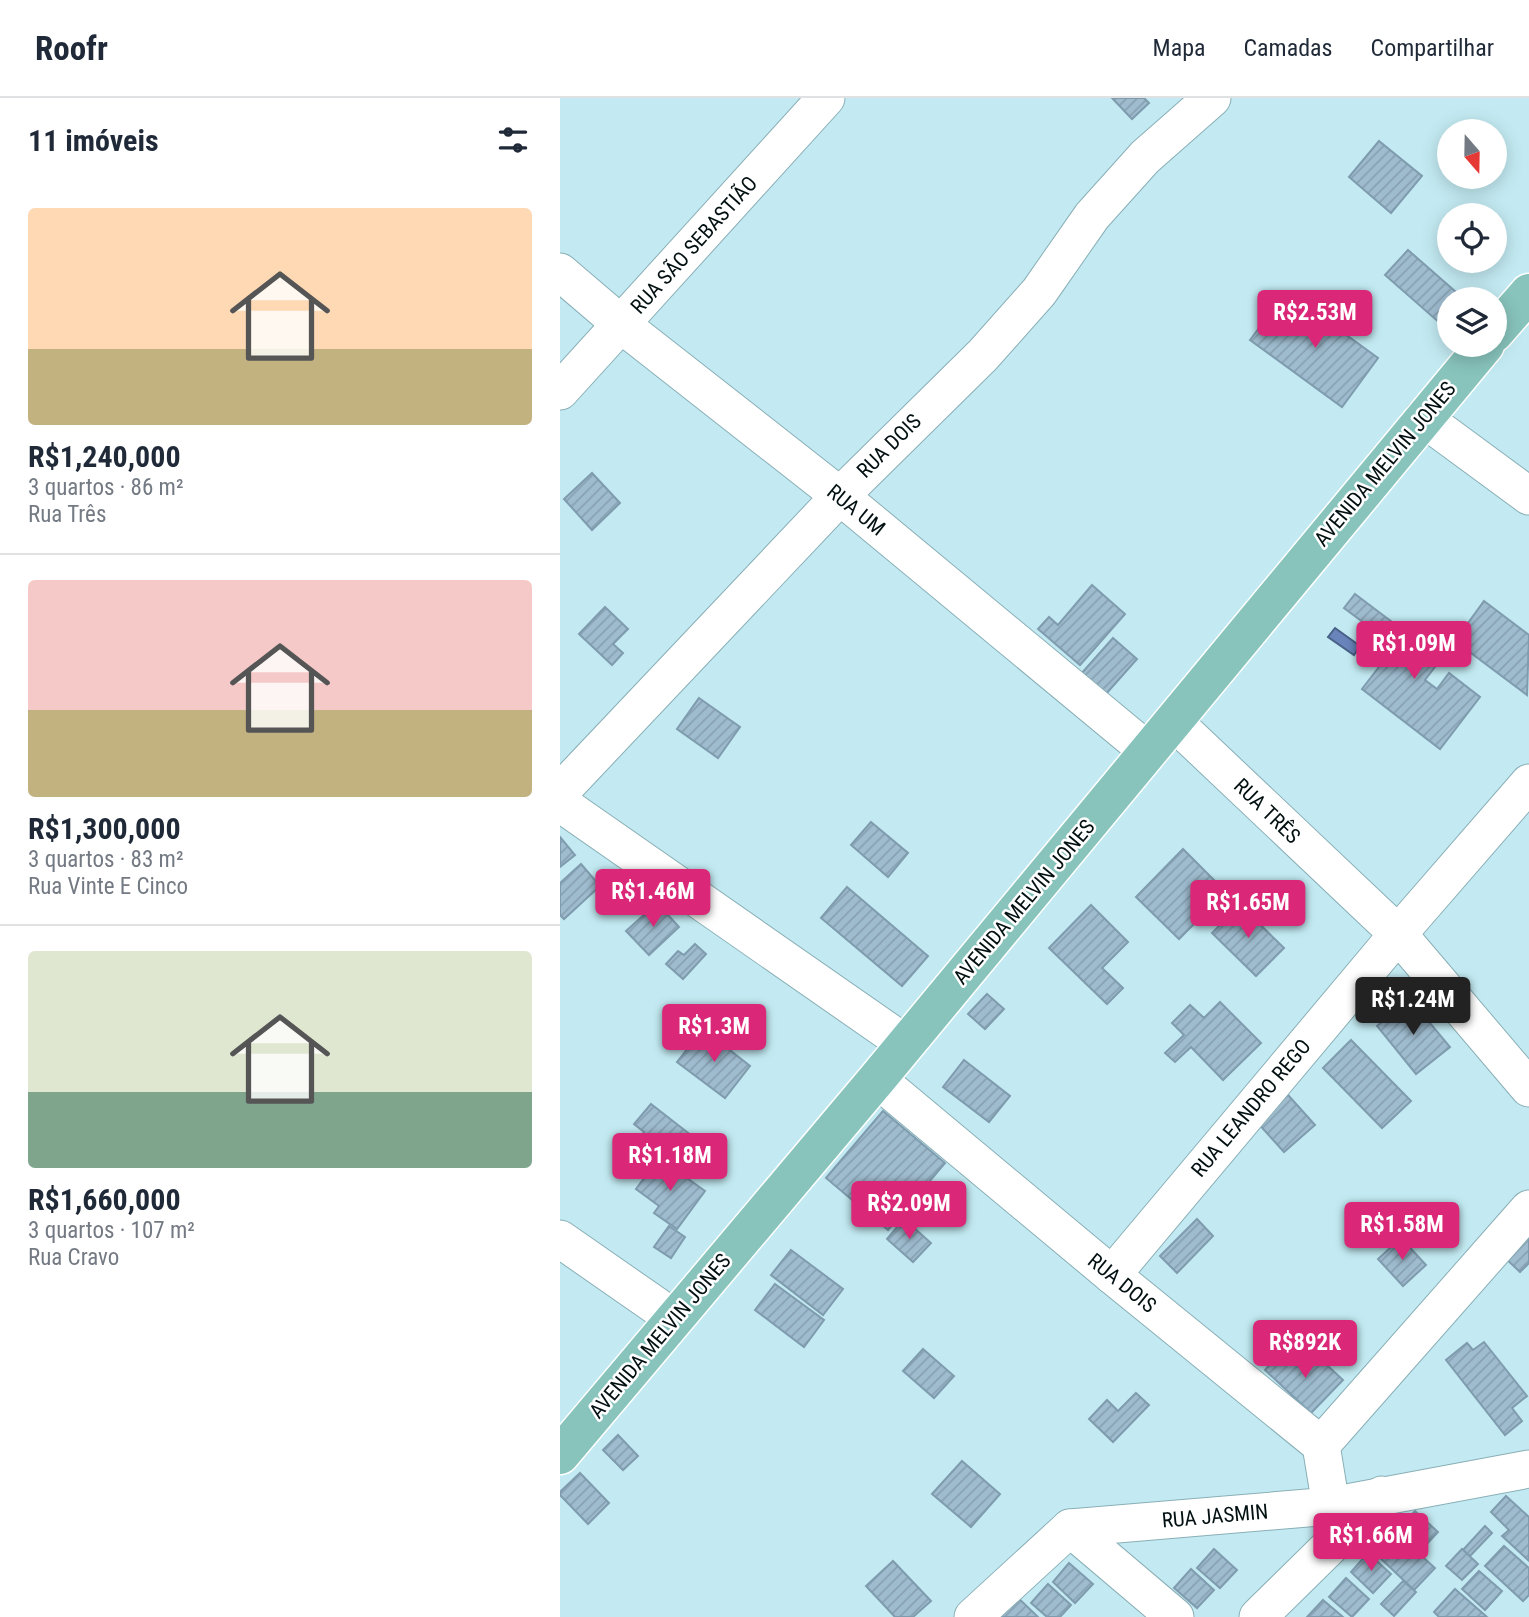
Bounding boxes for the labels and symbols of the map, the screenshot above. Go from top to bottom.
north arrow [1437,119,1507,189]
street label: RUA SÃO SEBASTIÃO [626,171,762,319]
pin: R$2.53M [1250,290,1380,350]
street label: AVENIDA MELVIN JONES [1309,377,1461,551]
street label: RUA DOIS [852,409,926,483]
street label: RUA UM [822,479,890,541]
pin: R$1.09M [1349,622,1479,681]
street label: RUA TRÊS [1229,774,1305,848]
street label: AVENIDA MELVIN JONES [948,815,1100,989]
pin: R$1.46M [588,870,718,929]
pin: R$1.65M [1183,880,1313,940]
pin: R$1.24M [1348,978,1478,1037]
pin: R$1.3M [657,1004,771,1064]
street label: RUA LEANDRO REGO [1186,1034,1316,1182]
pin: R$1.18M [605,1134,735,1193]
pin: R$2.09M [844,1182,974,1241]
pin: R$1.58M [1337,1202,1467,1262]
street label: RUA DOIS [1083,1248,1161,1318]
street label: AVENIDA MELVIN JONES [584,1249,736,1423]
pin: R$892K [1248,1320,1362,1380]
street label: RUA JASMIN [1161,1499,1269,1533]
pin: R$1.66M [1306,1514,1436,1573]

